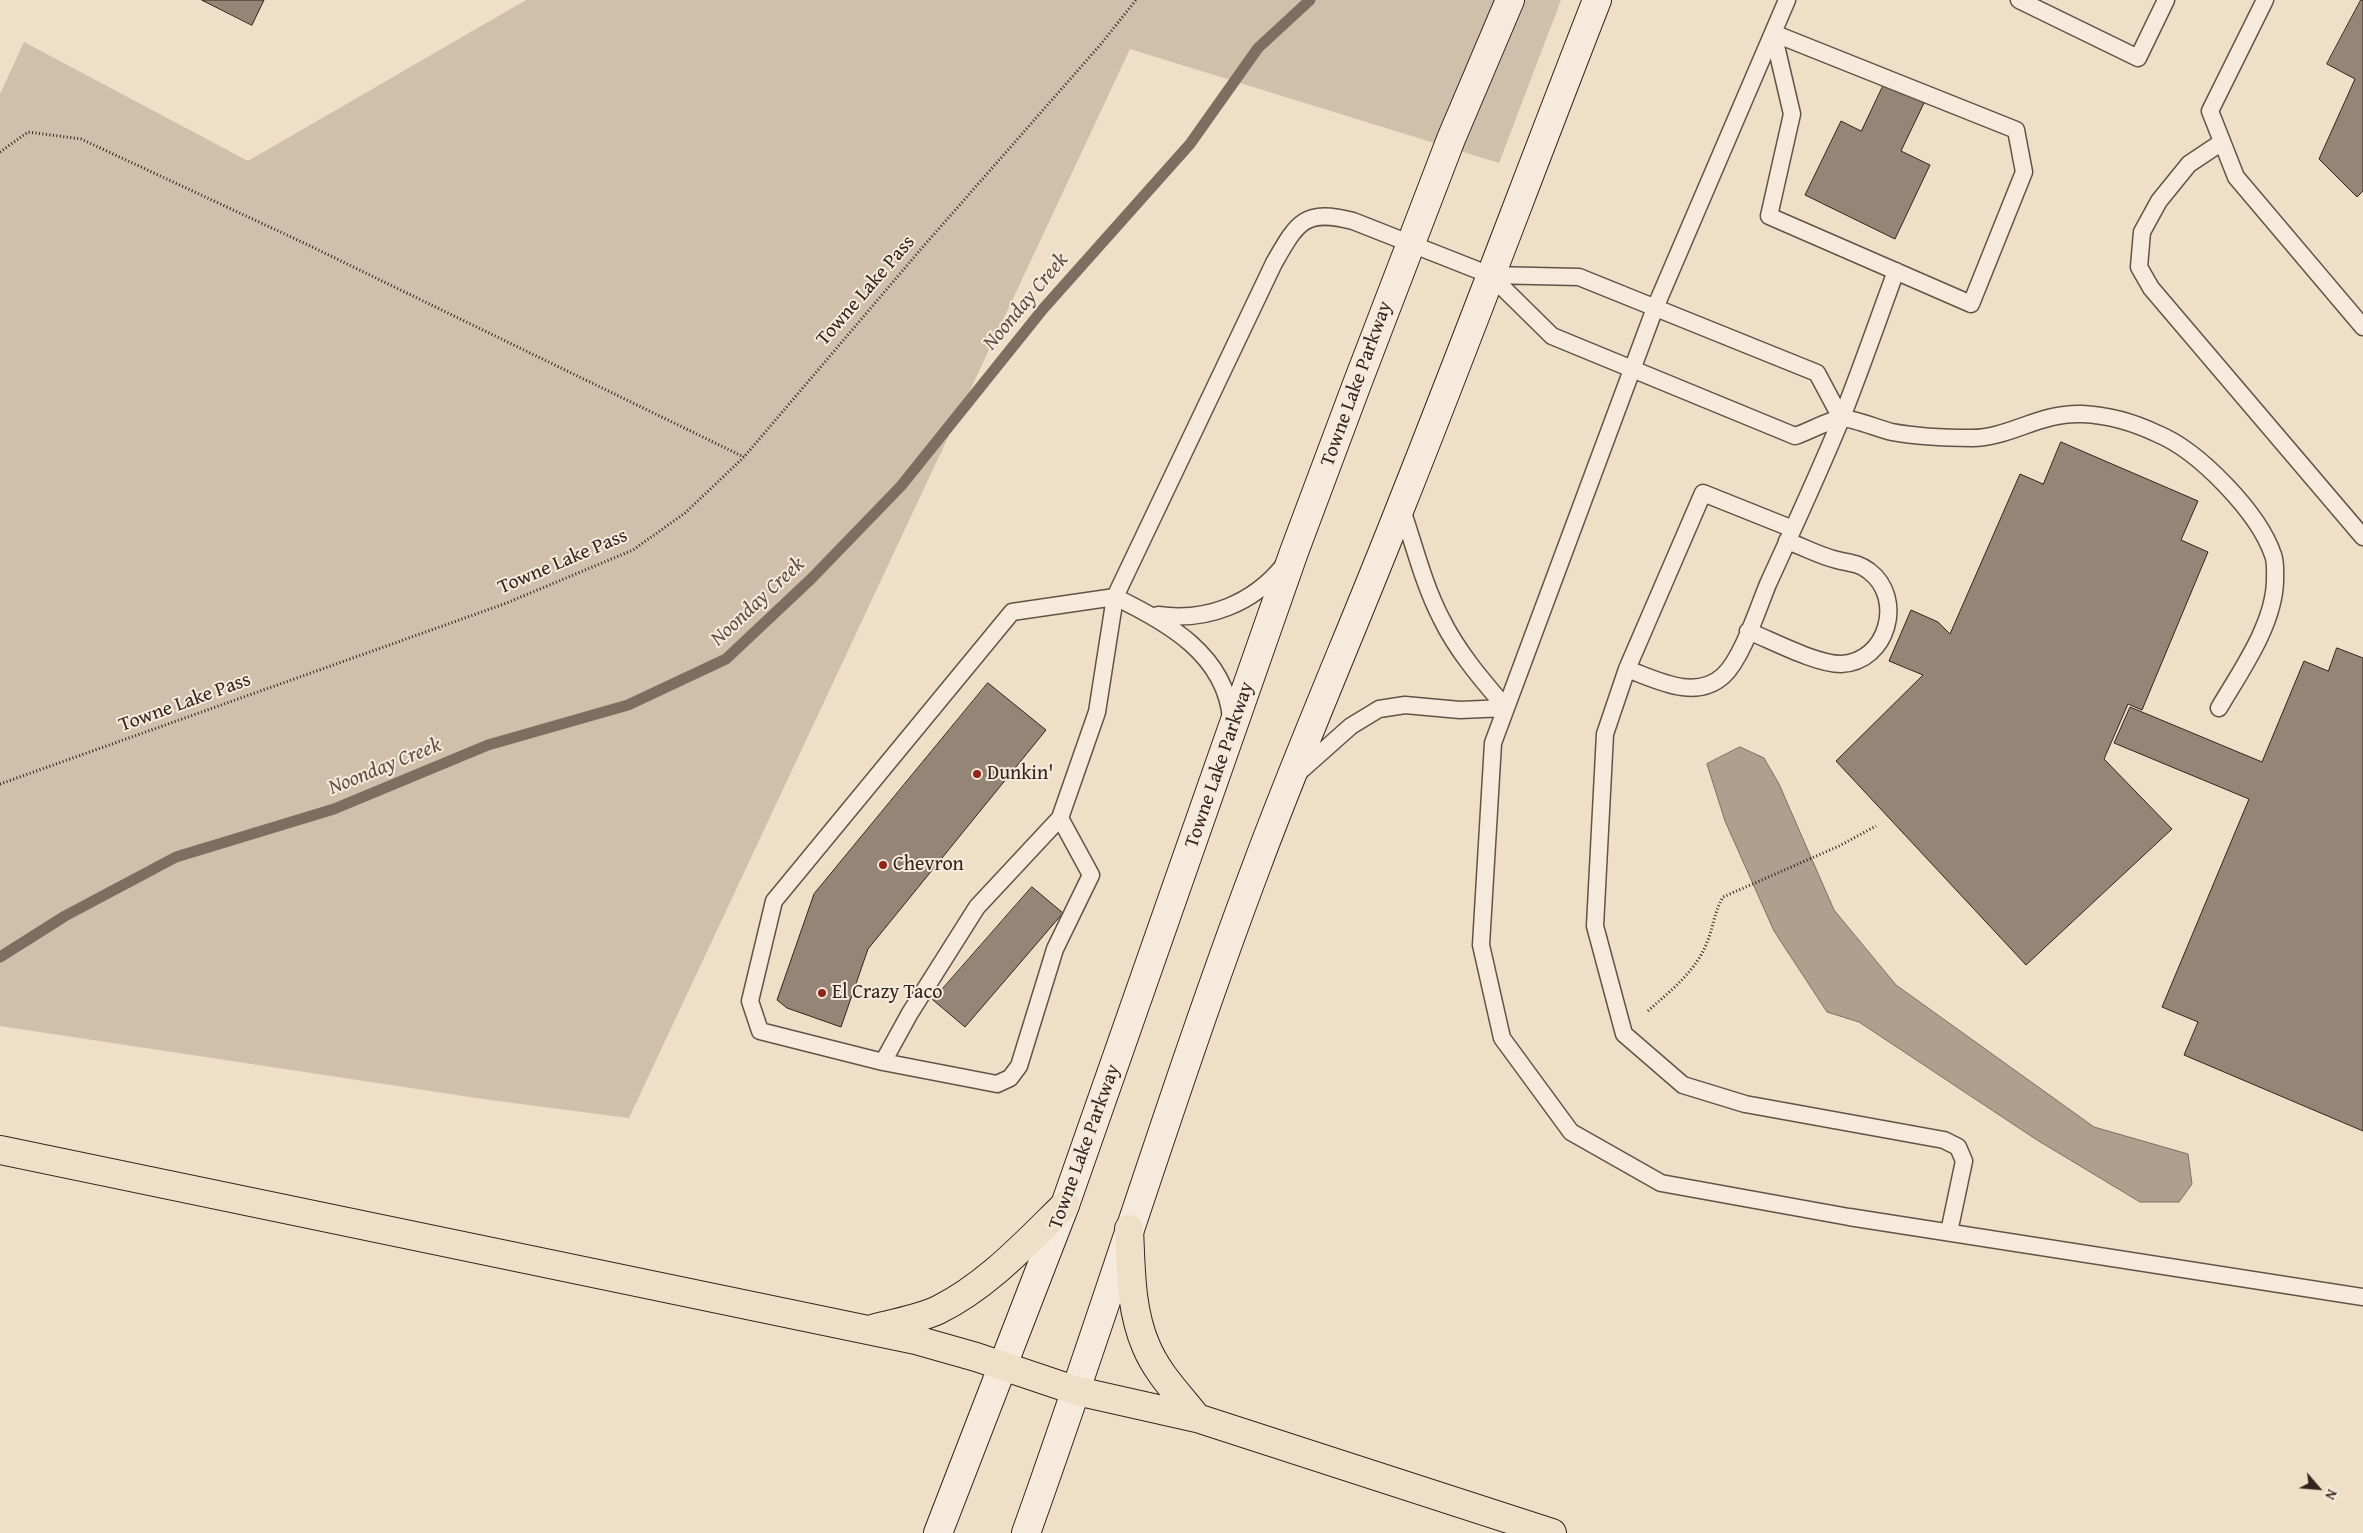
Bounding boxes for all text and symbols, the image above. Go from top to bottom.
street label: Towne Lake Pass [812,231,920,351]
water label: Noonday Creek [978,248,1074,356]
street label: Towne Lake Parkway [1316,298,1398,470]
street label: Towne Lake Pass [495,524,631,600]
water label: Noonday Creek [706,552,810,652]
street label: Towne Lake Pass [116,668,254,738]
street label: Towne Lake Parkway [1180,679,1260,851]
water label: Noonday Creek [325,733,445,801]
place label: Dunkin' [987,762,1053,786]
marker: Dunkin' [971,768,983,780]
place label: Chevron [893,853,964,877]
marker: Chevron [877,859,889,871]
place label: El Crazy Taco [832,981,943,1005]
marker: El Crazy Taco [816,987,828,999]
street label: Towne Lake Parkway [1044,1061,1126,1233]
north arrow [2293,1463,2343,1513]
text: N [2320,1486,2342,1504]

